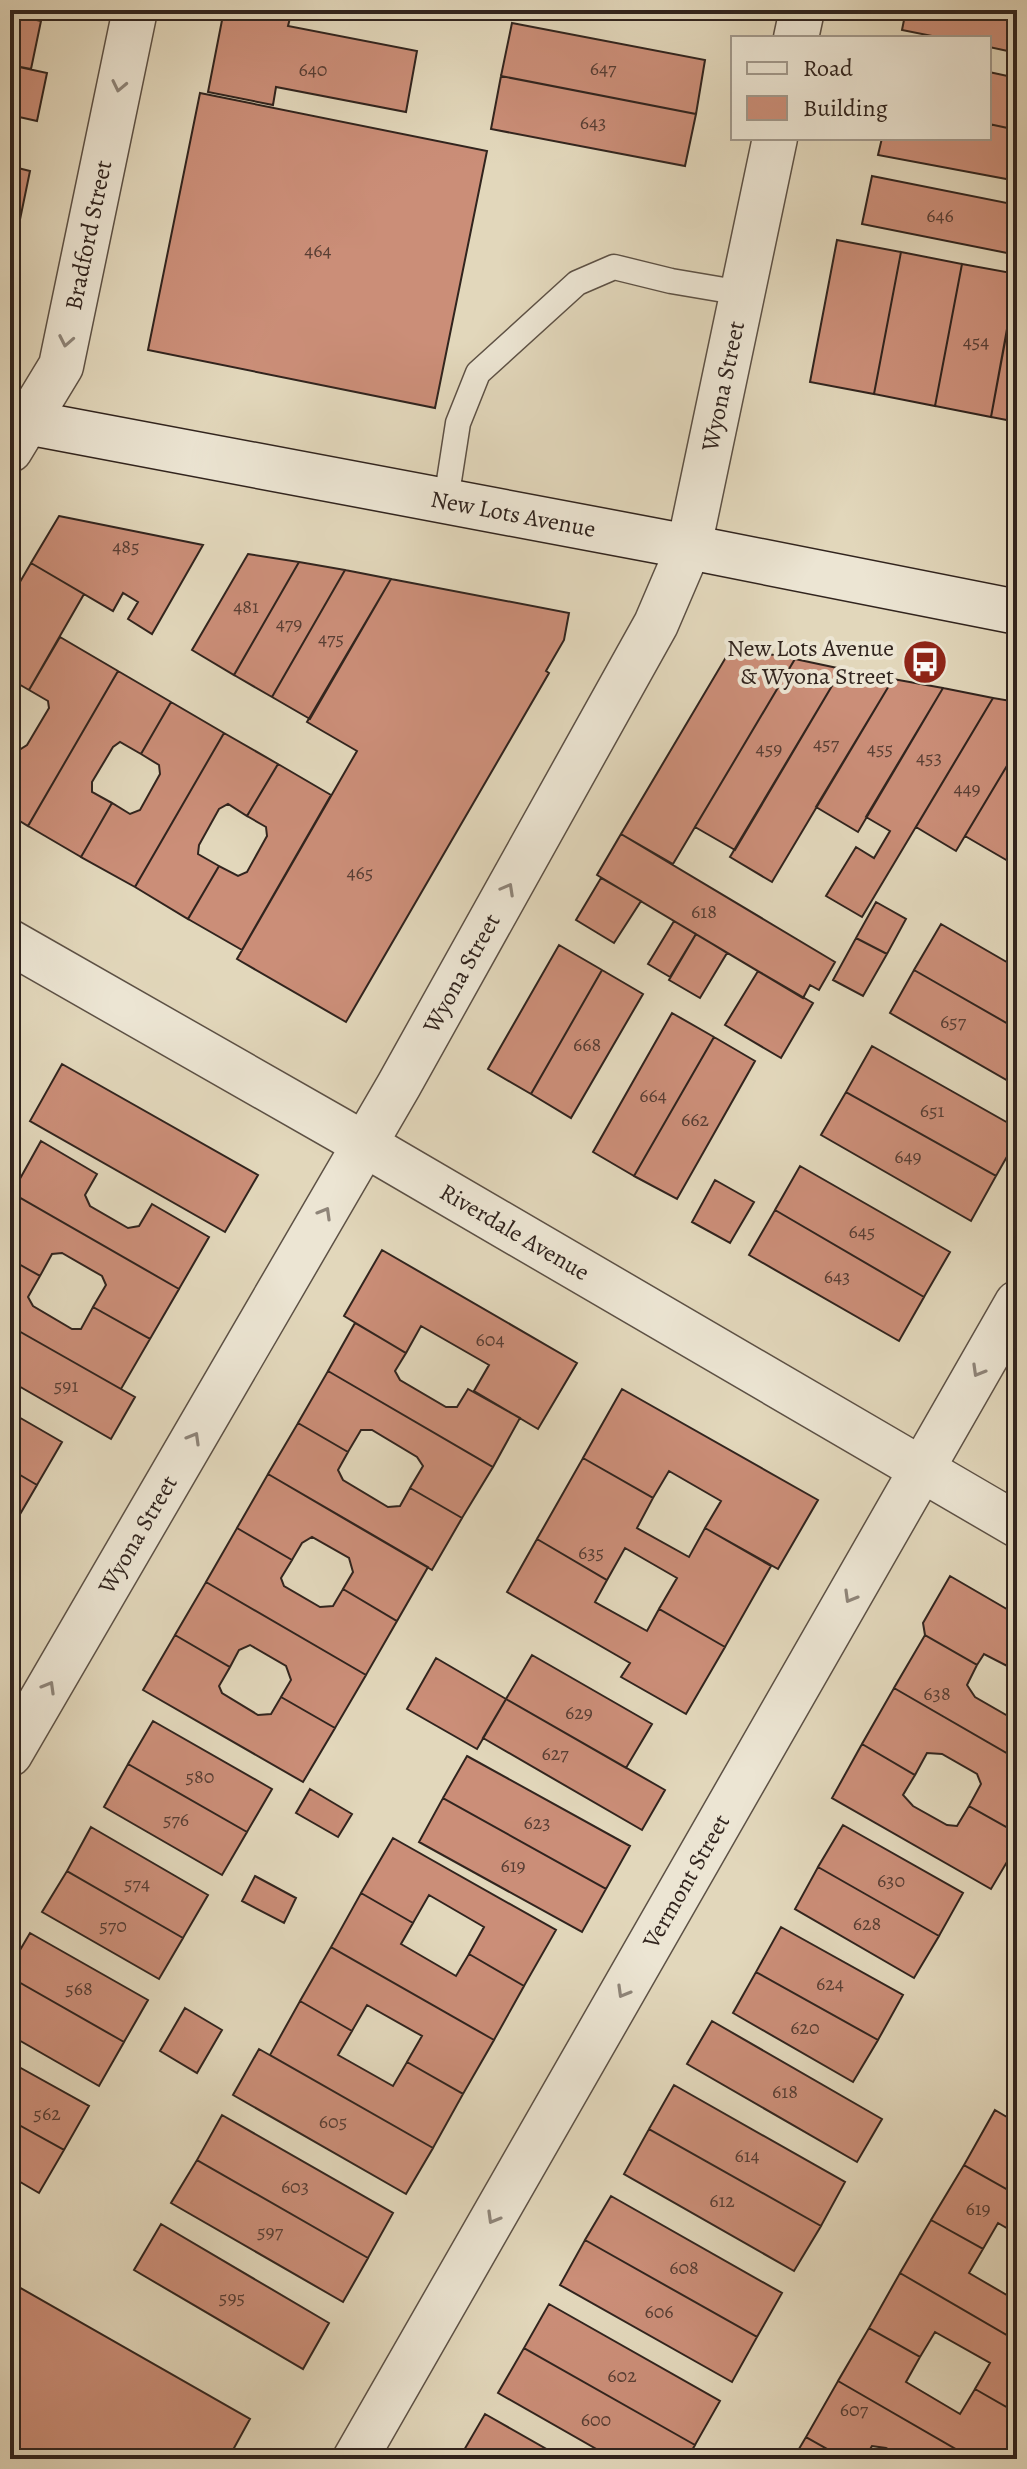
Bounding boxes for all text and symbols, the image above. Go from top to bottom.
legend [731,36,991,140]
text: Road [803,52,853,84]
house number: 647 [590,55,617,82]
house number: 640 [299,56,327,83]
one-way arrow [111,79,128,93]
text: Building [803,92,888,124]
house number: 643 [580,109,606,136]
street label: Bradford Street [57,157,119,313]
house number: 646 [926,202,954,229]
house number: 464 [304,237,332,264]
street label: Wyona Street [693,318,752,455]
house number: 454 [963,328,989,355]
one-way arrow [58,334,75,348]
street label: New Lots Avenue [428,483,598,545]
house number: 485 [112,533,140,560]
house number: 481 [233,593,259,620]
house number: 479 [276,610,302,637]
house number: 475 [318,625,344,652]
place label: New Lots Avenue & Wyona Street [727,632,894,692]
bus stop icon: New Lots Avenue & Wyona Street [901,638,949,686]
house number: 457 [813,730,840,757]
house number: 459 [756,735,782,762]
house number: 455 [867,735,893,762]
house number: 453 [916,744,942,771]
house number: 449 [953,775,981,802]
house number: 465 [347,859,373,886]
one-way arrow [498,883,513,898]
house number: 618 [691,898,717,925]
street label: Wyona Street [415,908,508,1039]
house number: 657 [940,1008,967,1035]
house number: 668 [573,1031,601,1058]
house number: 664 [639,1082,667,1109]
house number: 651 [920,1097,944,1124]
house number: 662 [681,1106,709,1133]
house number: 649 [894,1143,922,1170]
street label: Riverdale Avenue [434,1176,595,1288]
one-way arrow [315,1208,331,1222]
house number: 645 [849,1218,875,1245]
house number: 643 [824,1263,850,1290]
house number: 604 [476,1326,504,1353]
one-way arrow [973,1363,988,1377]
house number: 591 [54,1372,78,1399]
one-way arrow [184,1432,200,1447]
street label: Wyona Street [90,1469,185,1600]
house number: 635 [578,1539,604,1566]
one-way arrow [844,1588,860,1602]
house number: 638 [923,1680,951,1707]
one-way arrow [39,1681,55,1696]
house number: 629 [565,1699,593,1726]
house number: 627 [541,1740,569,1767]
house number: 580 [186,1763,214,1790]
house number: 576 [163,1806,189,1833]
street label: Vermont Street [634,1808,737,1955]
house number: 623 [523,1809,551,1836]
house number: 619 [500,1852,526,1879]
house number: 630 [877,1867,905,1894]
house number: 574 [124,1870,150,1897]
house number: 628 [853,1910,881,1937]
house number: 570 [99,1912,127,1939]
house number: 624 [816,1970,844,1997]
house number: 568 [65,1975,93,2002]
one-way arrow [617,1983,633,1998]
house number: 620 [790,2014,820,2041]
house number: 618 [772,2078,798,2105]
house number: 562 [33,2100,61,2127]
house number: 605 [319,2108,347,2135]
house number: 614 [734,2142,760,2169]
house number: 603 [281,2173,309,2200]
house number: 612 [709,2187,735,2214]
house number: 619 [965,2195,991,2222]
one-way arrow [487,2209,503,2223]
house number: 597 [257,2218,284,2245]
house number: 608 [669,2254,699,2281]
house number: 595 [219,2284,245,2311]
house number: 606 [644,2298,674,2325]
house number: 602 [607,2362,637,2389]
house number: 607 [840,2396,869,2423]
house number: 600 [581,2406,611,2433]

